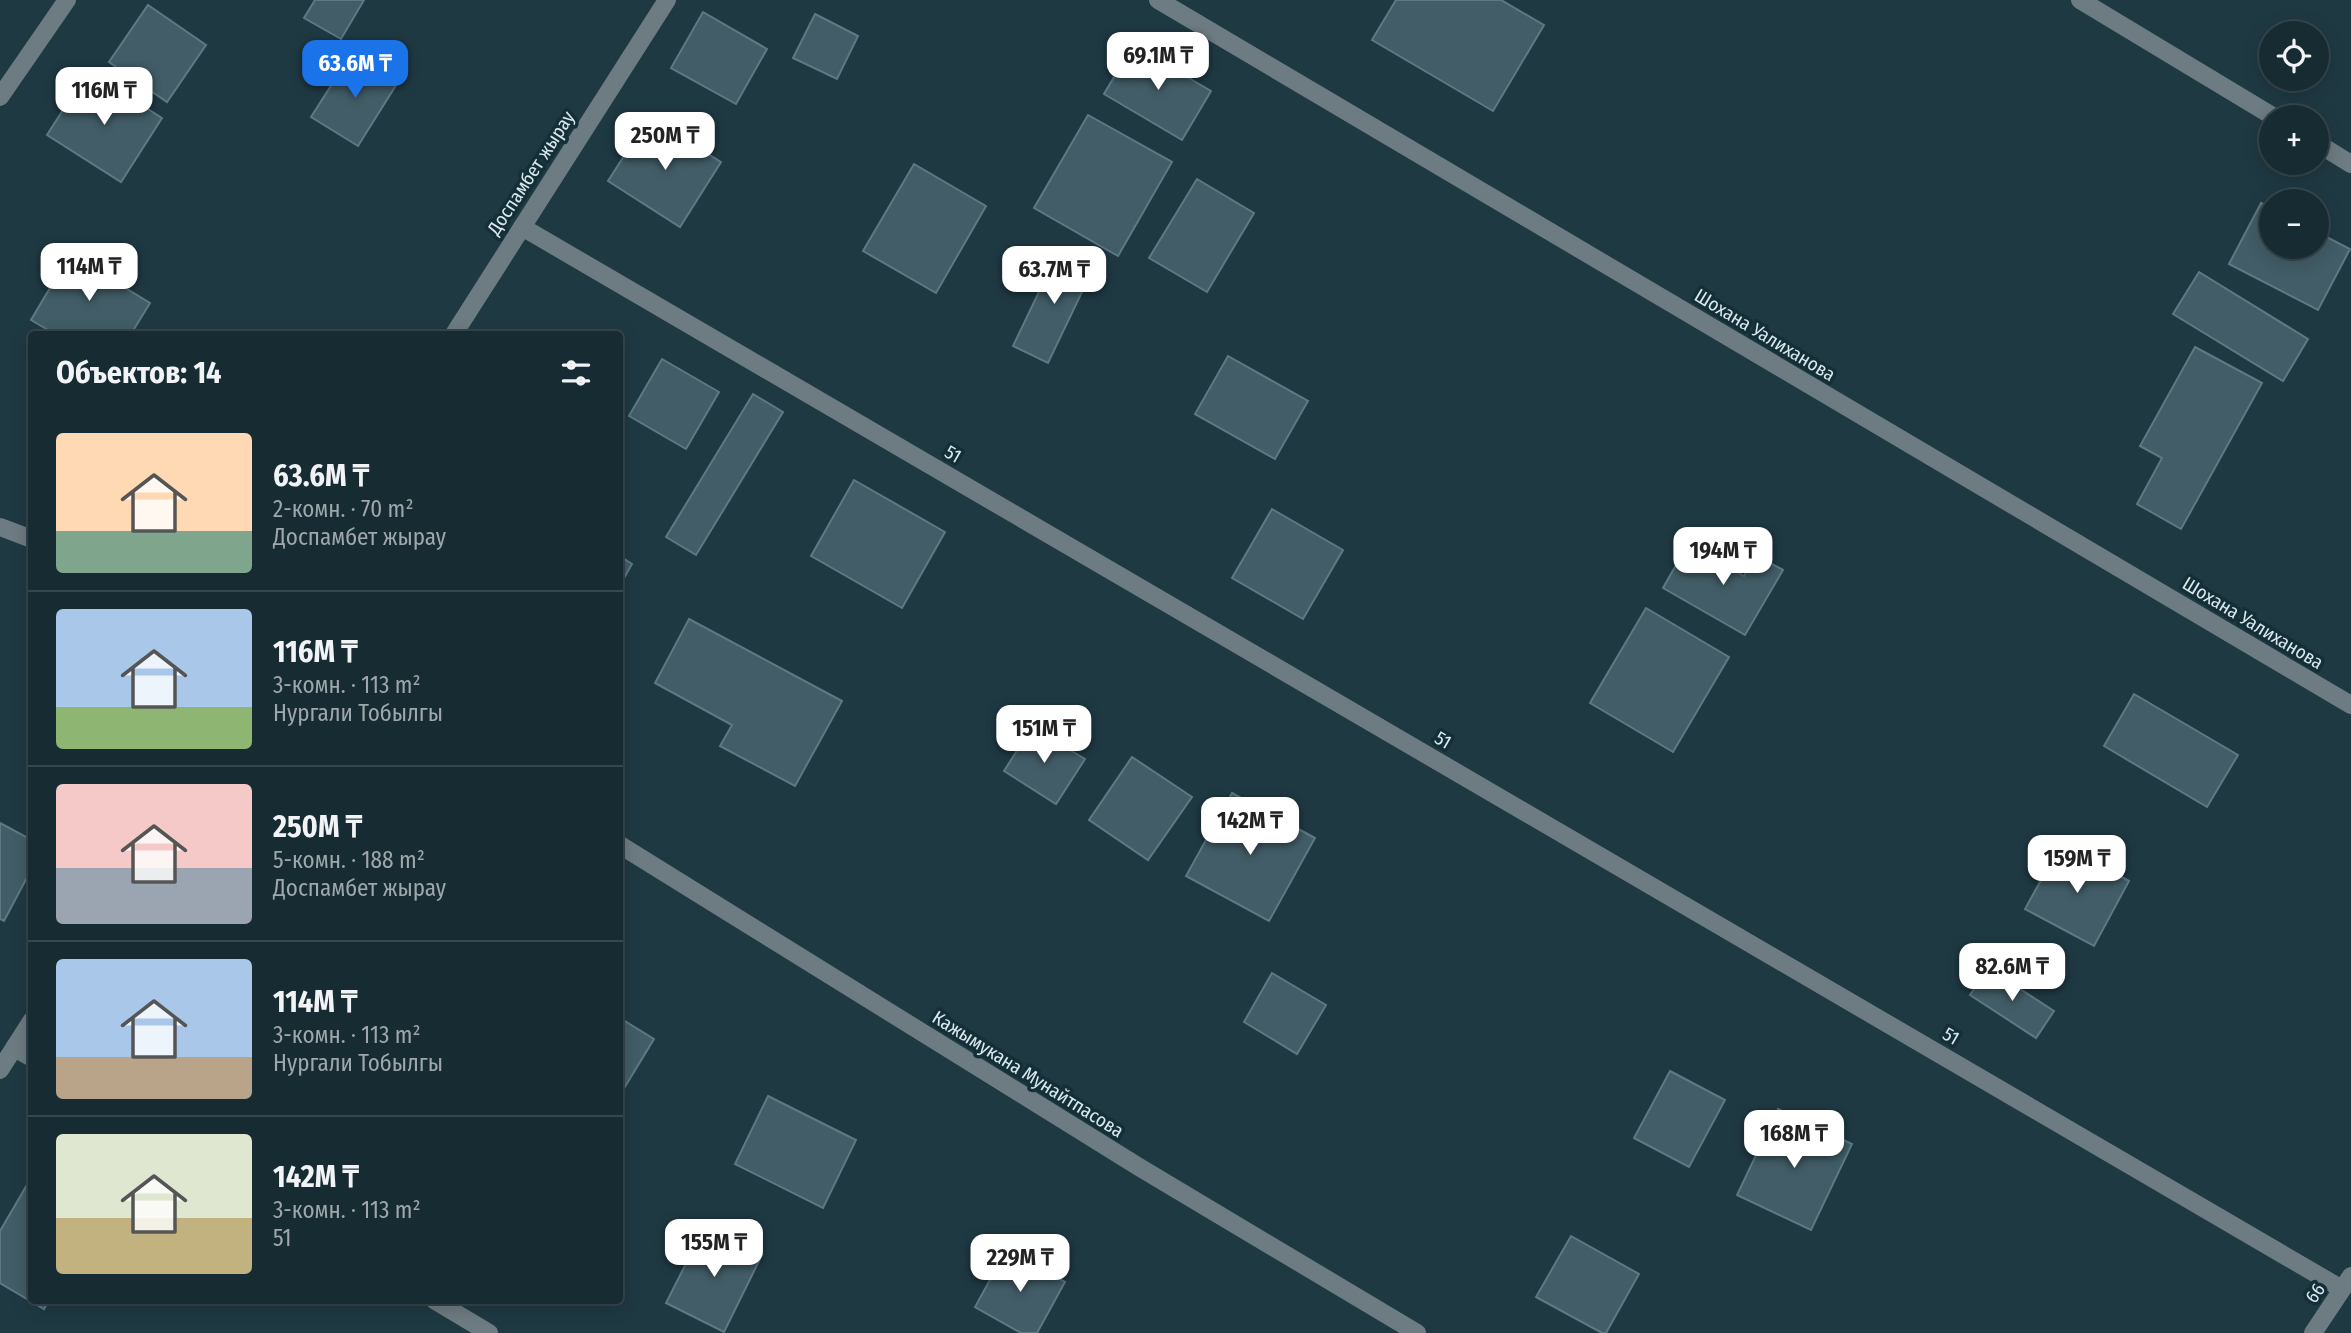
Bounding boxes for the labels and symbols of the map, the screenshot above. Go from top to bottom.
pin: 69.1M ₸ [1093,32,1223,92]
pin: 63.6M ₸ [290,41,420,100]
pin: 116M ₸ [47,68,161,127]
street label: Доспамбет жырау [482,106,580,240]
pin: 250M ₸ [608,113,722,172]
pin: 114M ₸ [32,244,146,303]
pin: 63.7M ₸ [989,246,1119,306]
street label: Шохана Уалиханова [1690,284,1840,386]
street label: 51 [941,440,965,468]
pin: 194M ₸ [1666,528,1780,587]
street label: Шохана Уалиханова [2178,572,2328,674]
pin: 151M ₸ [987,706,1101,765]
street label: 51 [1431,726,1455,754]
pin: 142M ₸ [1193,798,1307,857]
pin: 159M ₸ [2020,836,2134,895]
pin: 82.6M ₸ [1947,944,2077,1003]
street label: Кажымукана Мунайтпасова [928,1006,1128,1142]
street label: 51 [1939,1022,1963,1050]
pin: 168M ₸ [1737,1110,1851,1170]
pin: 155M ₸ [657,1220,771,1279]
pin: 229M ₸ [963,1234,1077,1294]
street label: 66 [2300,1279,2330,1307]

